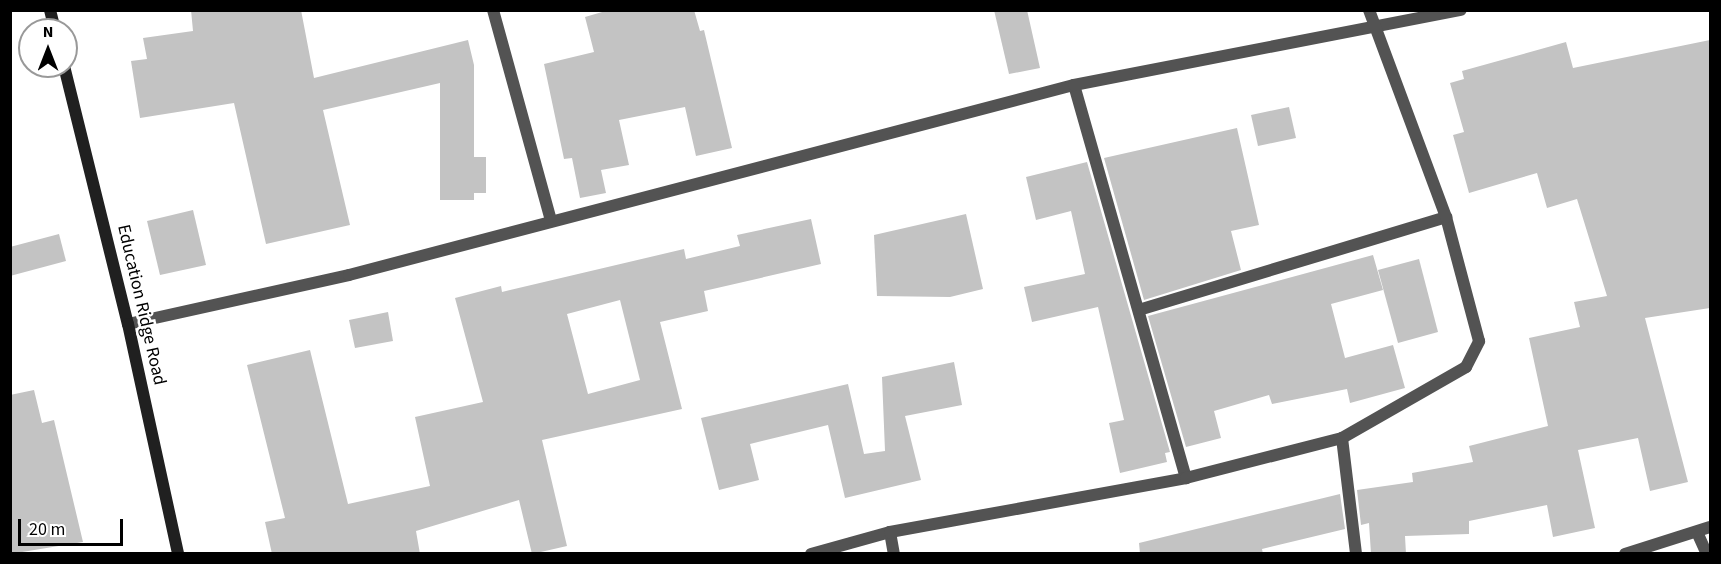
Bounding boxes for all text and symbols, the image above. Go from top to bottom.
north arrow [18,18,78,78]
text: N [43,21,53,43]
street label: Education Ridge Road [112,223,170,387]
scale bar [21,507,126,545]
text: 20 m [29,517,65,542]

